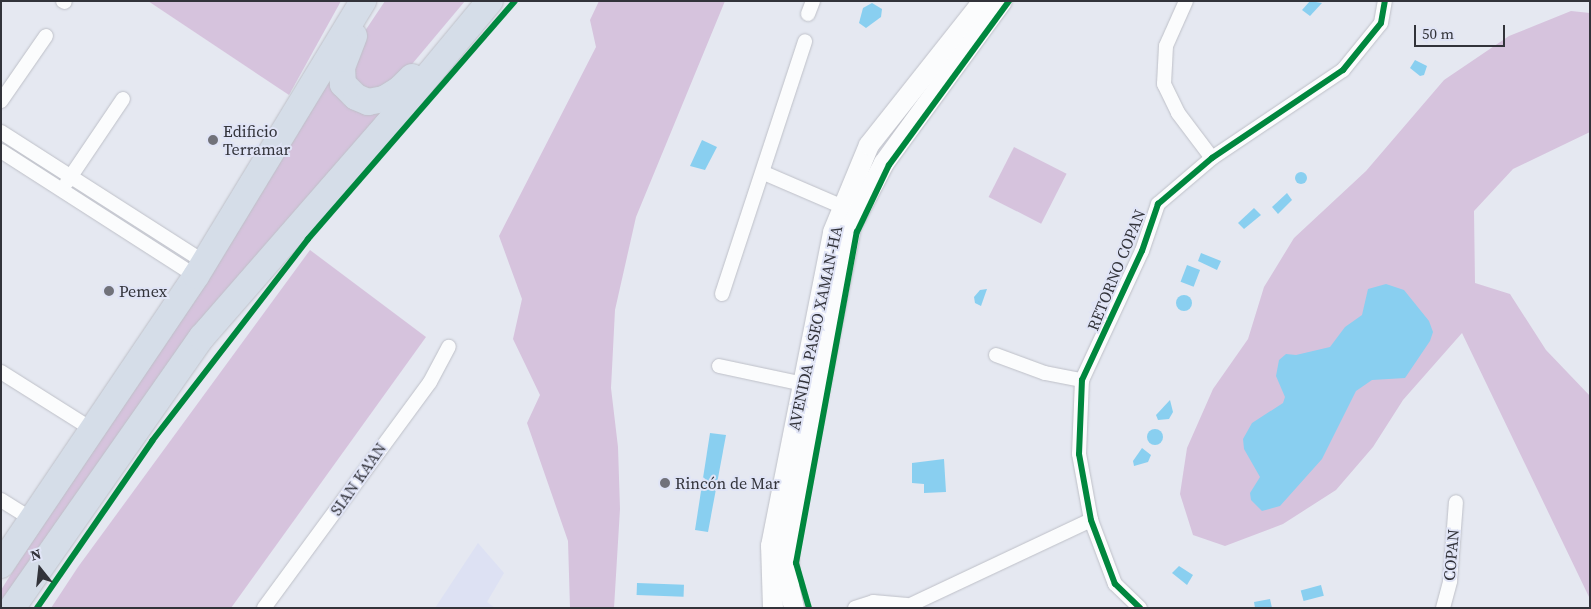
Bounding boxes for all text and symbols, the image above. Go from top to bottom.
scale bar [1416,15,1507,47]
text: 50 m [1422,23,1454,44]
place label: Edificio Terramar [223,121,290,159]
marker: Edificio Terramar [207,134,219,146]
street label: RETORNO COPAN [1083,207,1149,333]
street label: AVENIDA PASEO XAMAN-HA [784,224,846,432]
place label: Pemex [119,281,167,301]
marker: Pemex [103,285,115,297]
street label: SIAN KA'AN [326,439,390,519]
place label: Rincón de Mar [675,473,780,493]
marker: Rincón de Mar [659,477,671,489]
street label: COPAN [1439,528,1463,582]
north arrow [15,544,65,594]
text: N [28,544,44,566]

